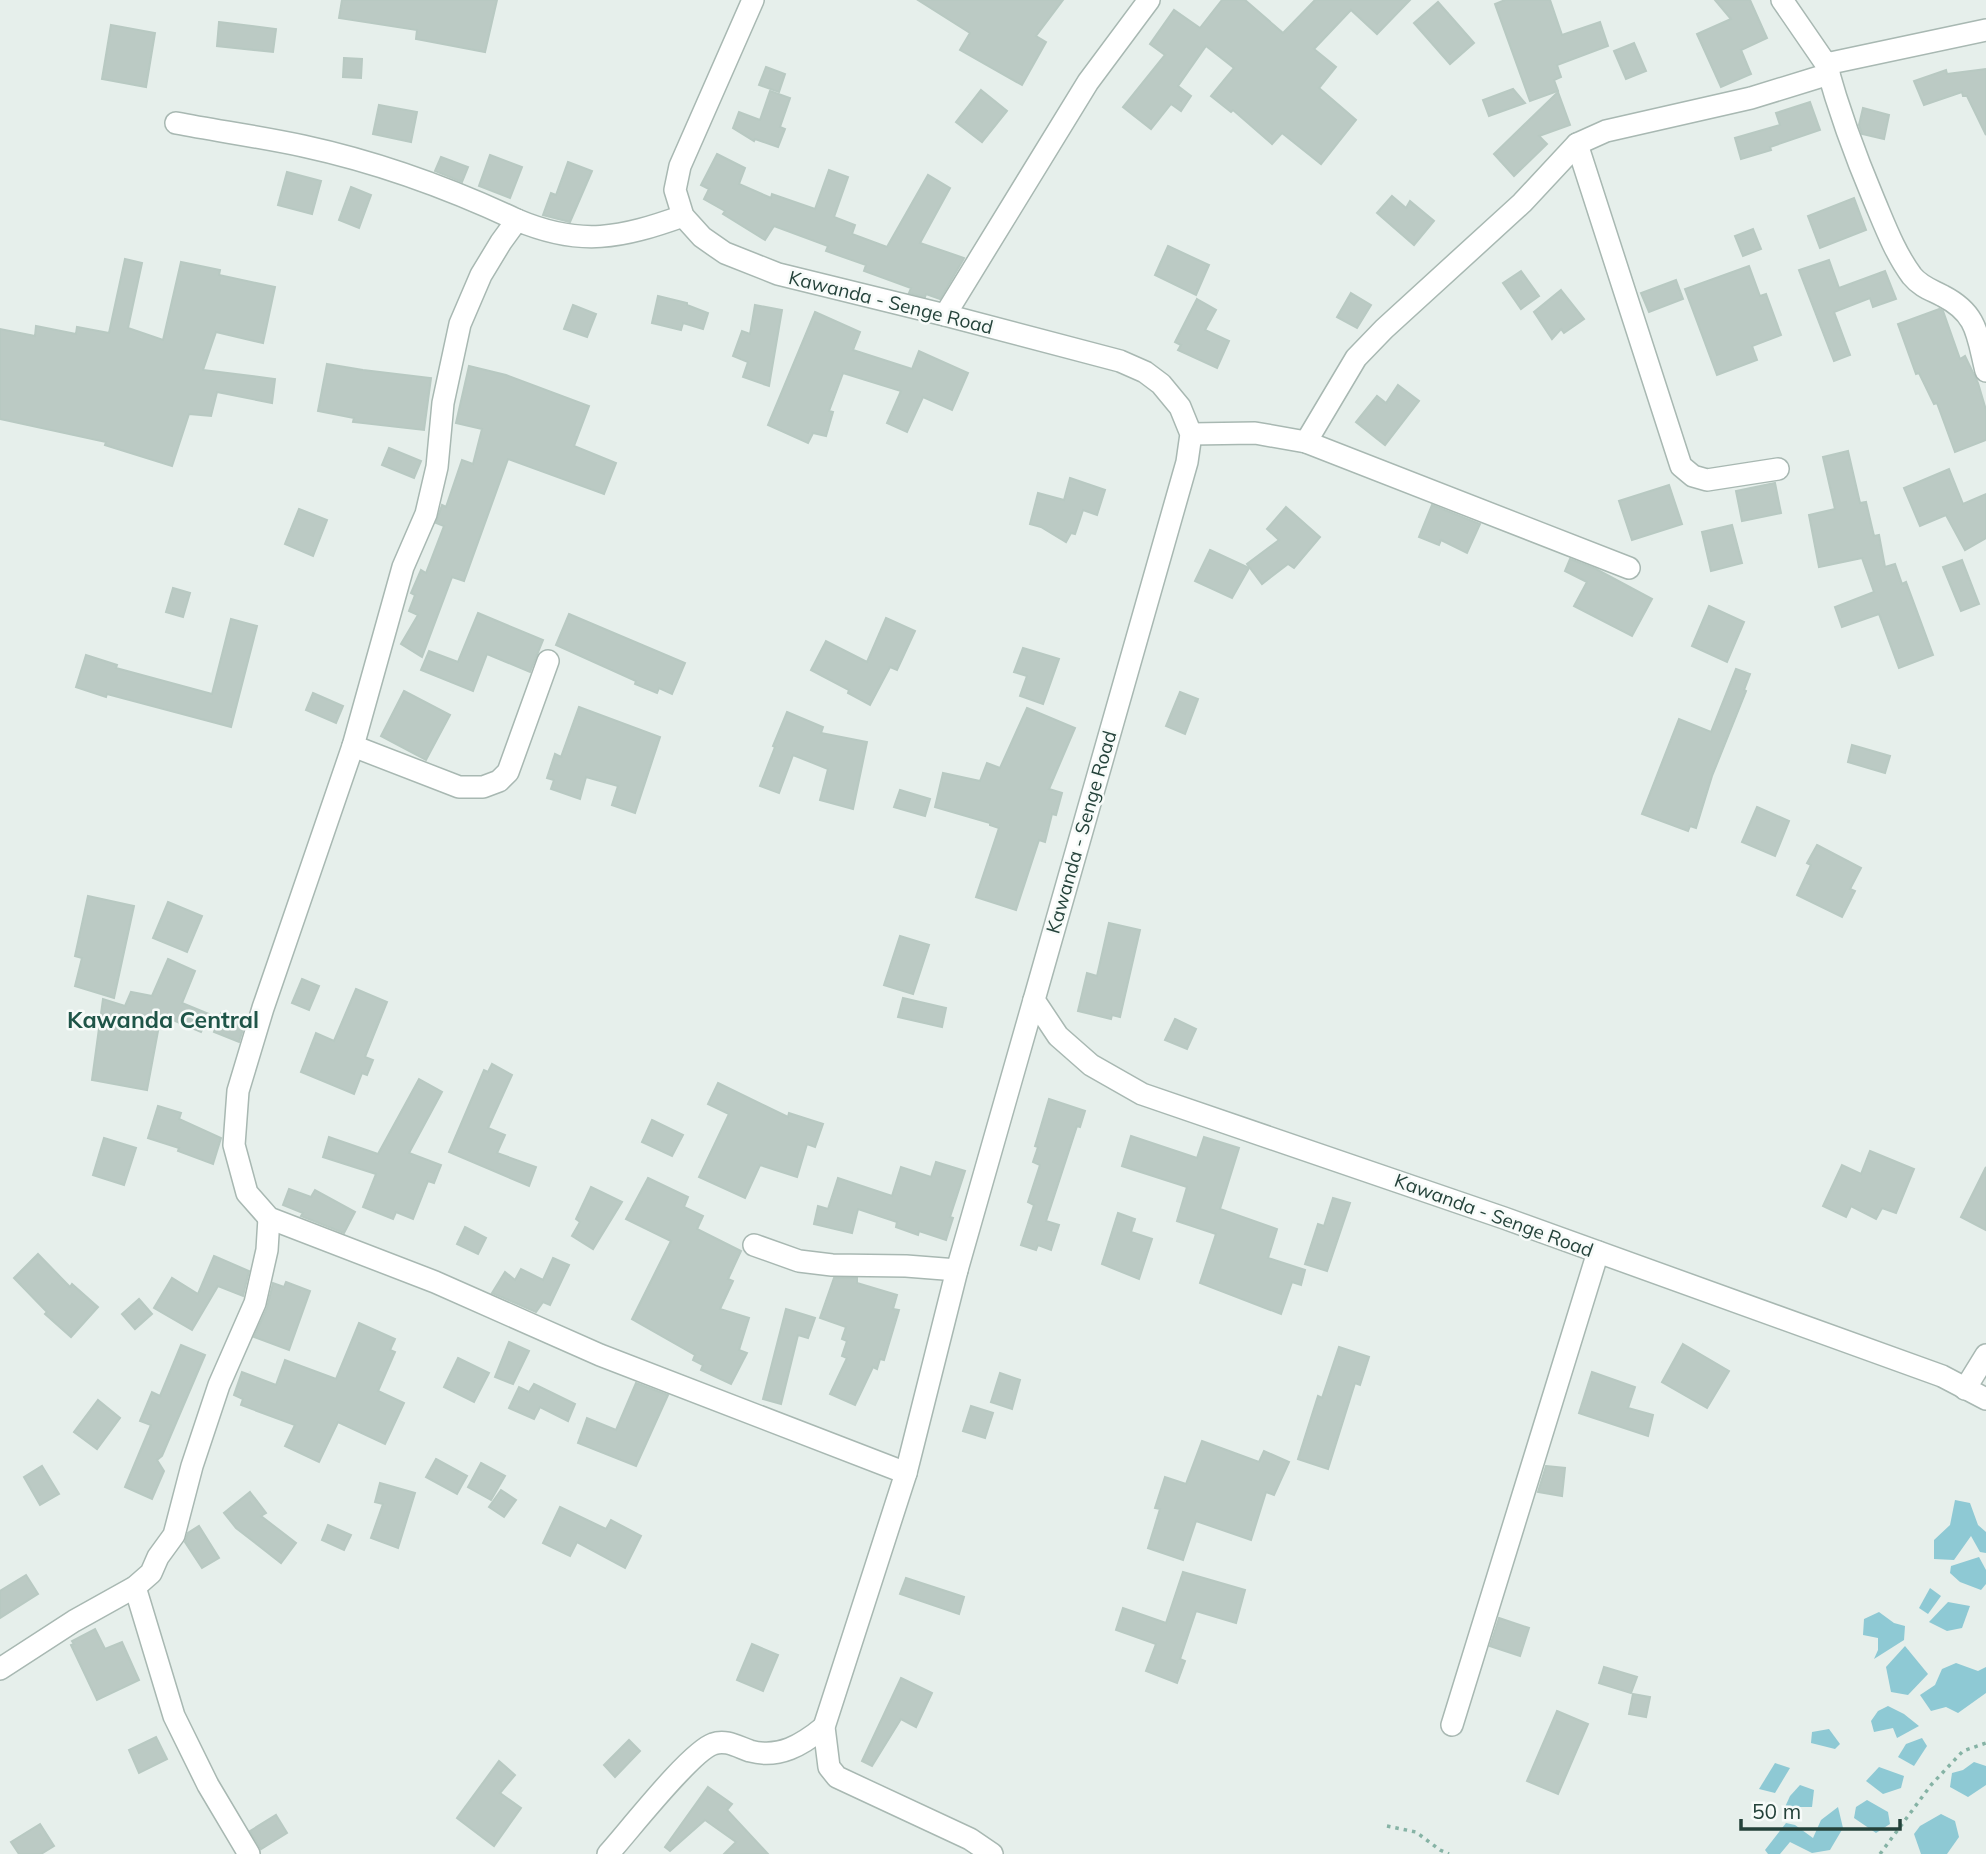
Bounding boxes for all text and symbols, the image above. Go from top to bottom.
street label: Kawanda - Senge Road [786,265,996,339]
street label: Kawanda - Senge Road [1041,728,1121,936]
district label: Kawanda Central [67,1005,259,1034]
street label: Kawanda - Senge Road [1391,1168,1597,1262]
scale bar [1741,1787,1900,1831]
text: 50 m [1752,1798,1801,1824]

